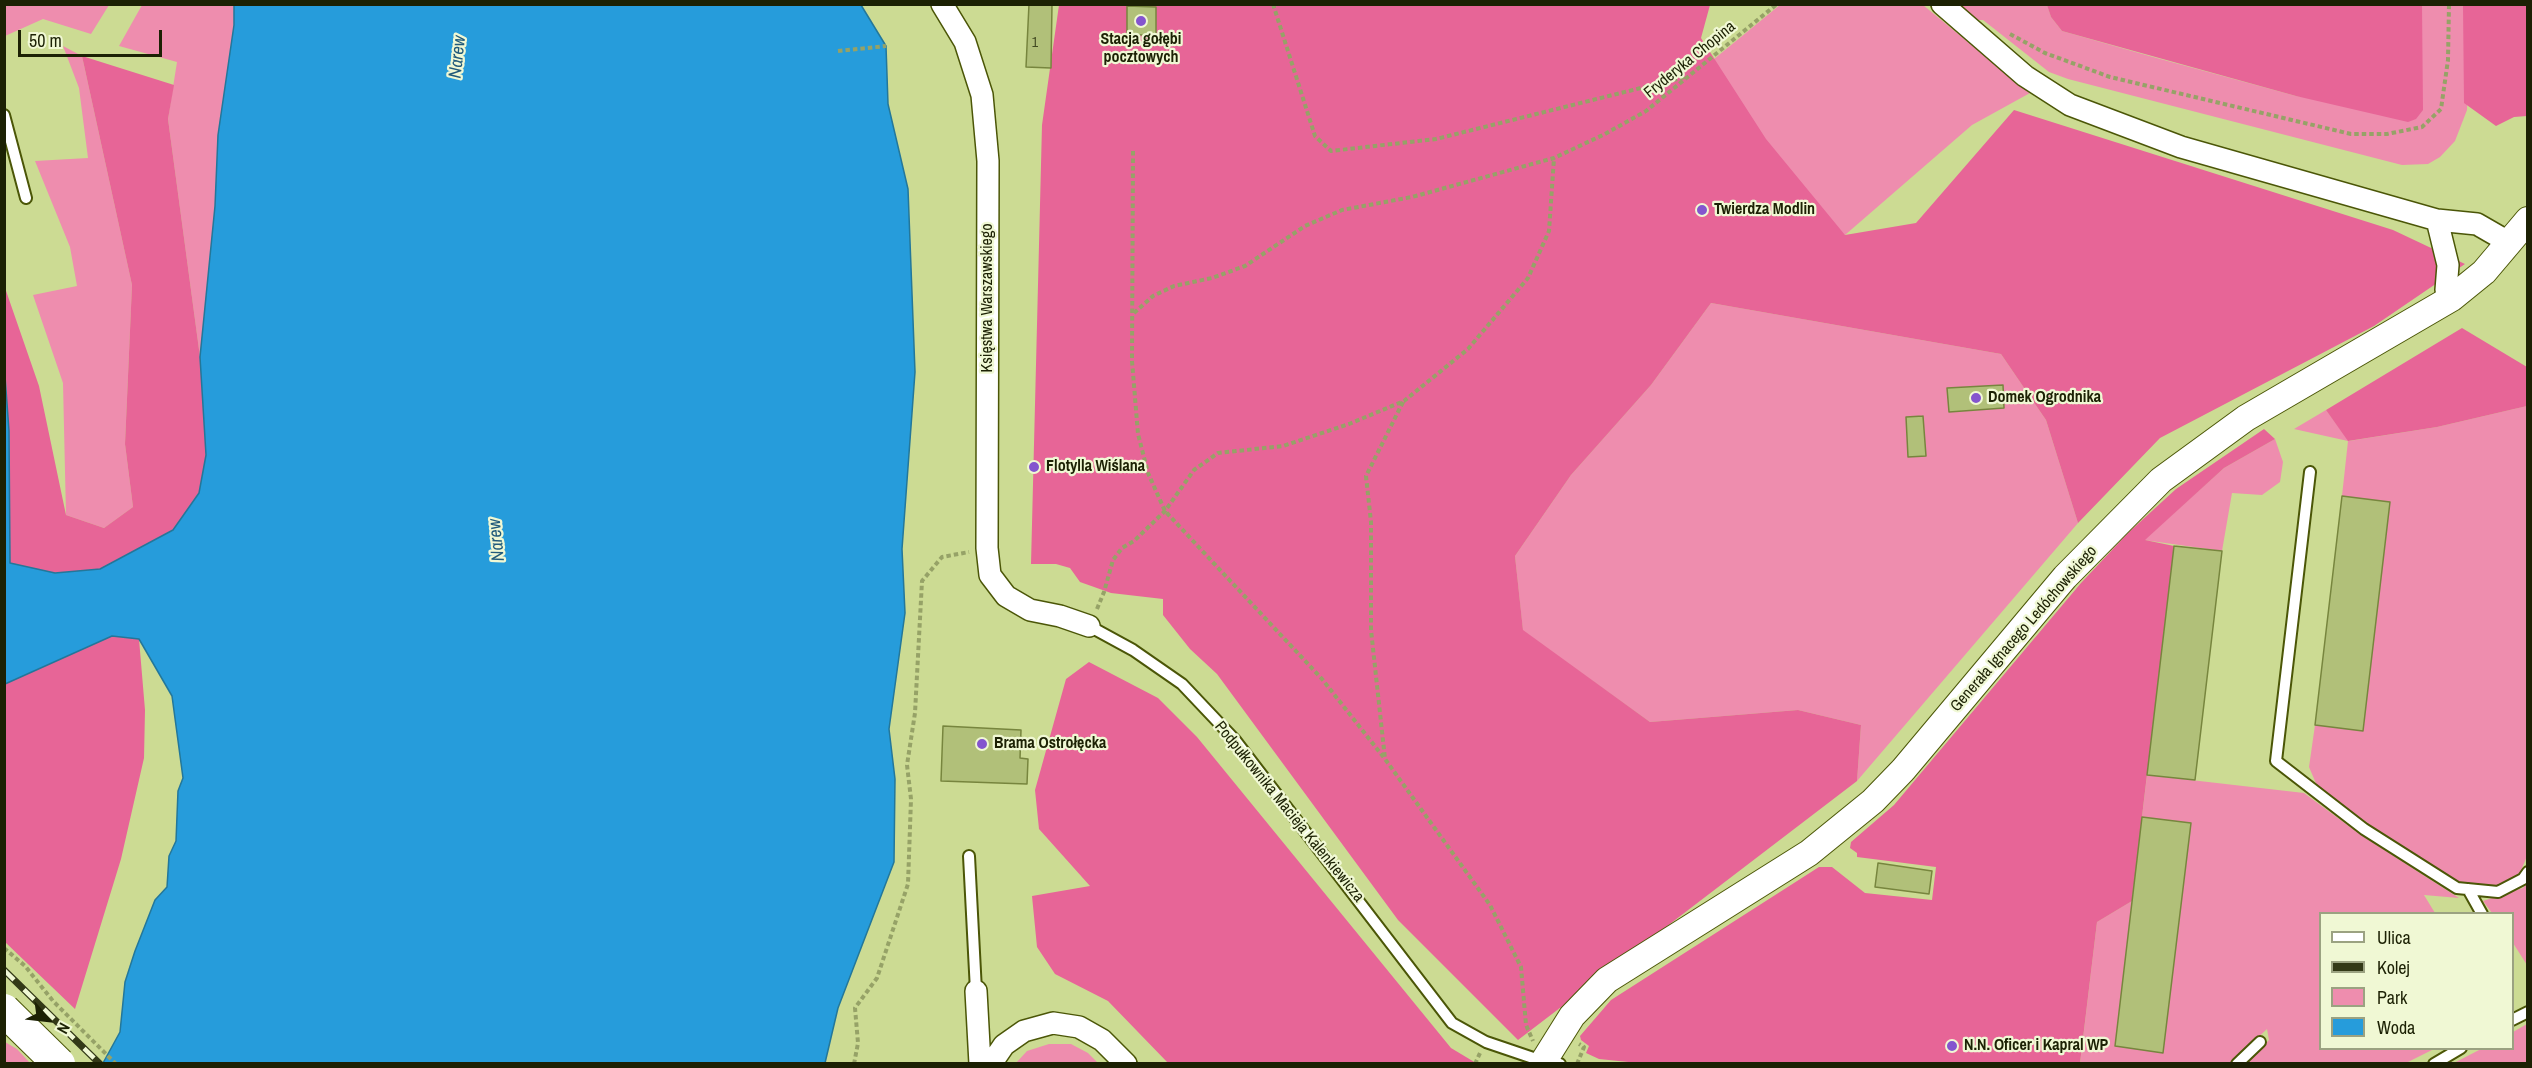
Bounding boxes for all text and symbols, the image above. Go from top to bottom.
marker: Stacja gołębi pocztowych [1134,14,1148,28]
street label: Fryderyka Chopina [1641,17,1739,103]
scale bar [21,18,165,56]
text: 50 m [29,28,62,53]
place label: Stacja gołębi pocztowych [1101,30,1181,68]
water label: Narew [445,35,471,79]
house number: 1 [1032,35,1038,51]
place label: Twierdza Modlin [1714,200,1815,220]
marker: Twierdza Modlin [1695,203,1709,217]
street label: Księstwa Warszawskiego [978,224,998,372]
place label: Domek Ogrodnika [1988,388,2101,408]
marker: Domek Ogrodnika [1969,391,1983,405]
place label: Flotylla Wiślana [1046,457,1145,477]
marker: Flotylla Wiślana [1027,460,1041,474]
water label: Narew [484,518,510,562]
street label: Generała Ignacego Ledóchowskiego [1947,542,2101,716]
street label: Podpułkownika Macieja Kalenkiewicza [1210,718,1368,906]
place label: Brama Ostrołęcka [994,734,1106,754]
marker: Brama Ostrołęcka [975,737,989,751]
legend [2319,912,2514,1050]
text: Ulica [2377,925,2411,950]
text: Kolej [2377,955,2410,980]
text: Park [2377,985,2407,1010]
north arrow [18,990,78,1050]
text: Woda [2377,1015,2415,1040]
text: N [52,1019,76,1038]
place label: N.N. Oficer i Kapral WP [1964,1036,2108,1056]
marker: N.N. Oficer i Kapral WP [1945,1039,1959,1053]

